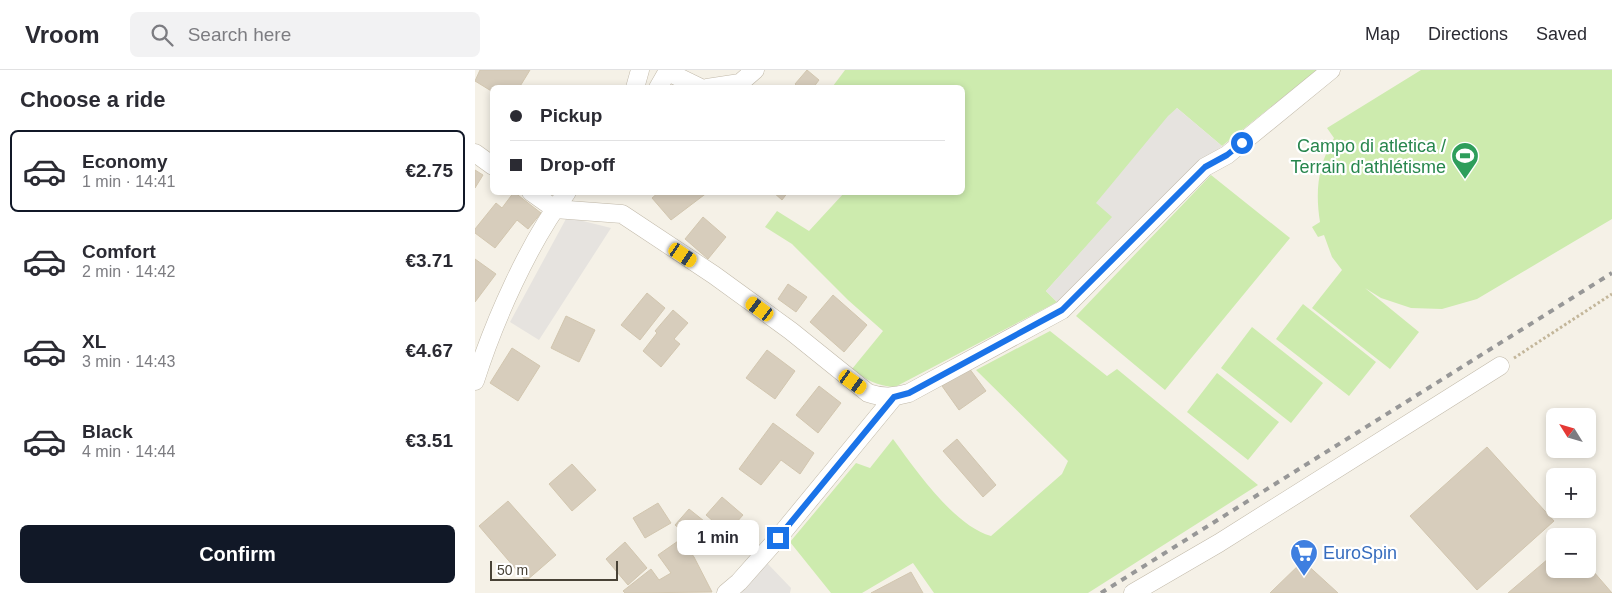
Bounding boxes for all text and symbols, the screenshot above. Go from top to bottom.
search box [130,12,480,57]
text: Vroom [25,21,100,48]
icon: search [148,21,176,49]
text: Search here [188,24,291,45]
text: Map [1365,24,1400,44]
text: Directions [1428,24,1508,44]
text: Saved [1536,24,1587,44]
text: Choose a ride [20,87,165,112]
text: Pickup [540,105,602,126]
route start [1231,132,1253,154]
place label: Campo di atletica / Terrain d'athlétisme [1290,136,1446,177]
sports icon: Campo di atletica / Terrain d'athlétisme [1450,141,1480,180]
icon: car [22,149,67,194]
text: Economy [82,151,168,172]
text: Drop-off [540,154,615,175]
text: €2.75 [405,160,453,181]
text: 1 min · 14:41 [82,173,175,190]
icon: car [22,239,67,284]
car [666,240,699,270]
text: Comfort [82,241,156,262]
text: €3.71 [405,250,453,271]
text: 2 min · 14:42 [82,263,175,280]
car [743,294,776,324]
icon: car [22,329,67,374]
text: XL [82,331,106,352]
text: €4.67 [405,340,453,361]
text: 3 min · 14:43 [82,353,175,370]
car [836,367,869,397]
north arrow [1546,408,1596,458]
map controls [1546,408,1596,578]
icon: car [22,419,67,464]
text: Black [82,421,133,442]
text: €3.51 [405,430,453,451]
text: 4 min · 14:44 [82,443,175,460]
button: + [1546,468,1596,518]
callout: 1 min [678,520,761,556]
button: Confirm [20,525,455,583]
route end [767,527,789,549]
button: − [1546,528,1596,578]
text: 1 min [697,529,739,546]
supermarket icon: EuroSpin [1289,538,1319,577]
place label: EuroSpin [1323,543,1397,563]
scale bar [490,558,617,581]
text: 50 m [497,562,528,578]

